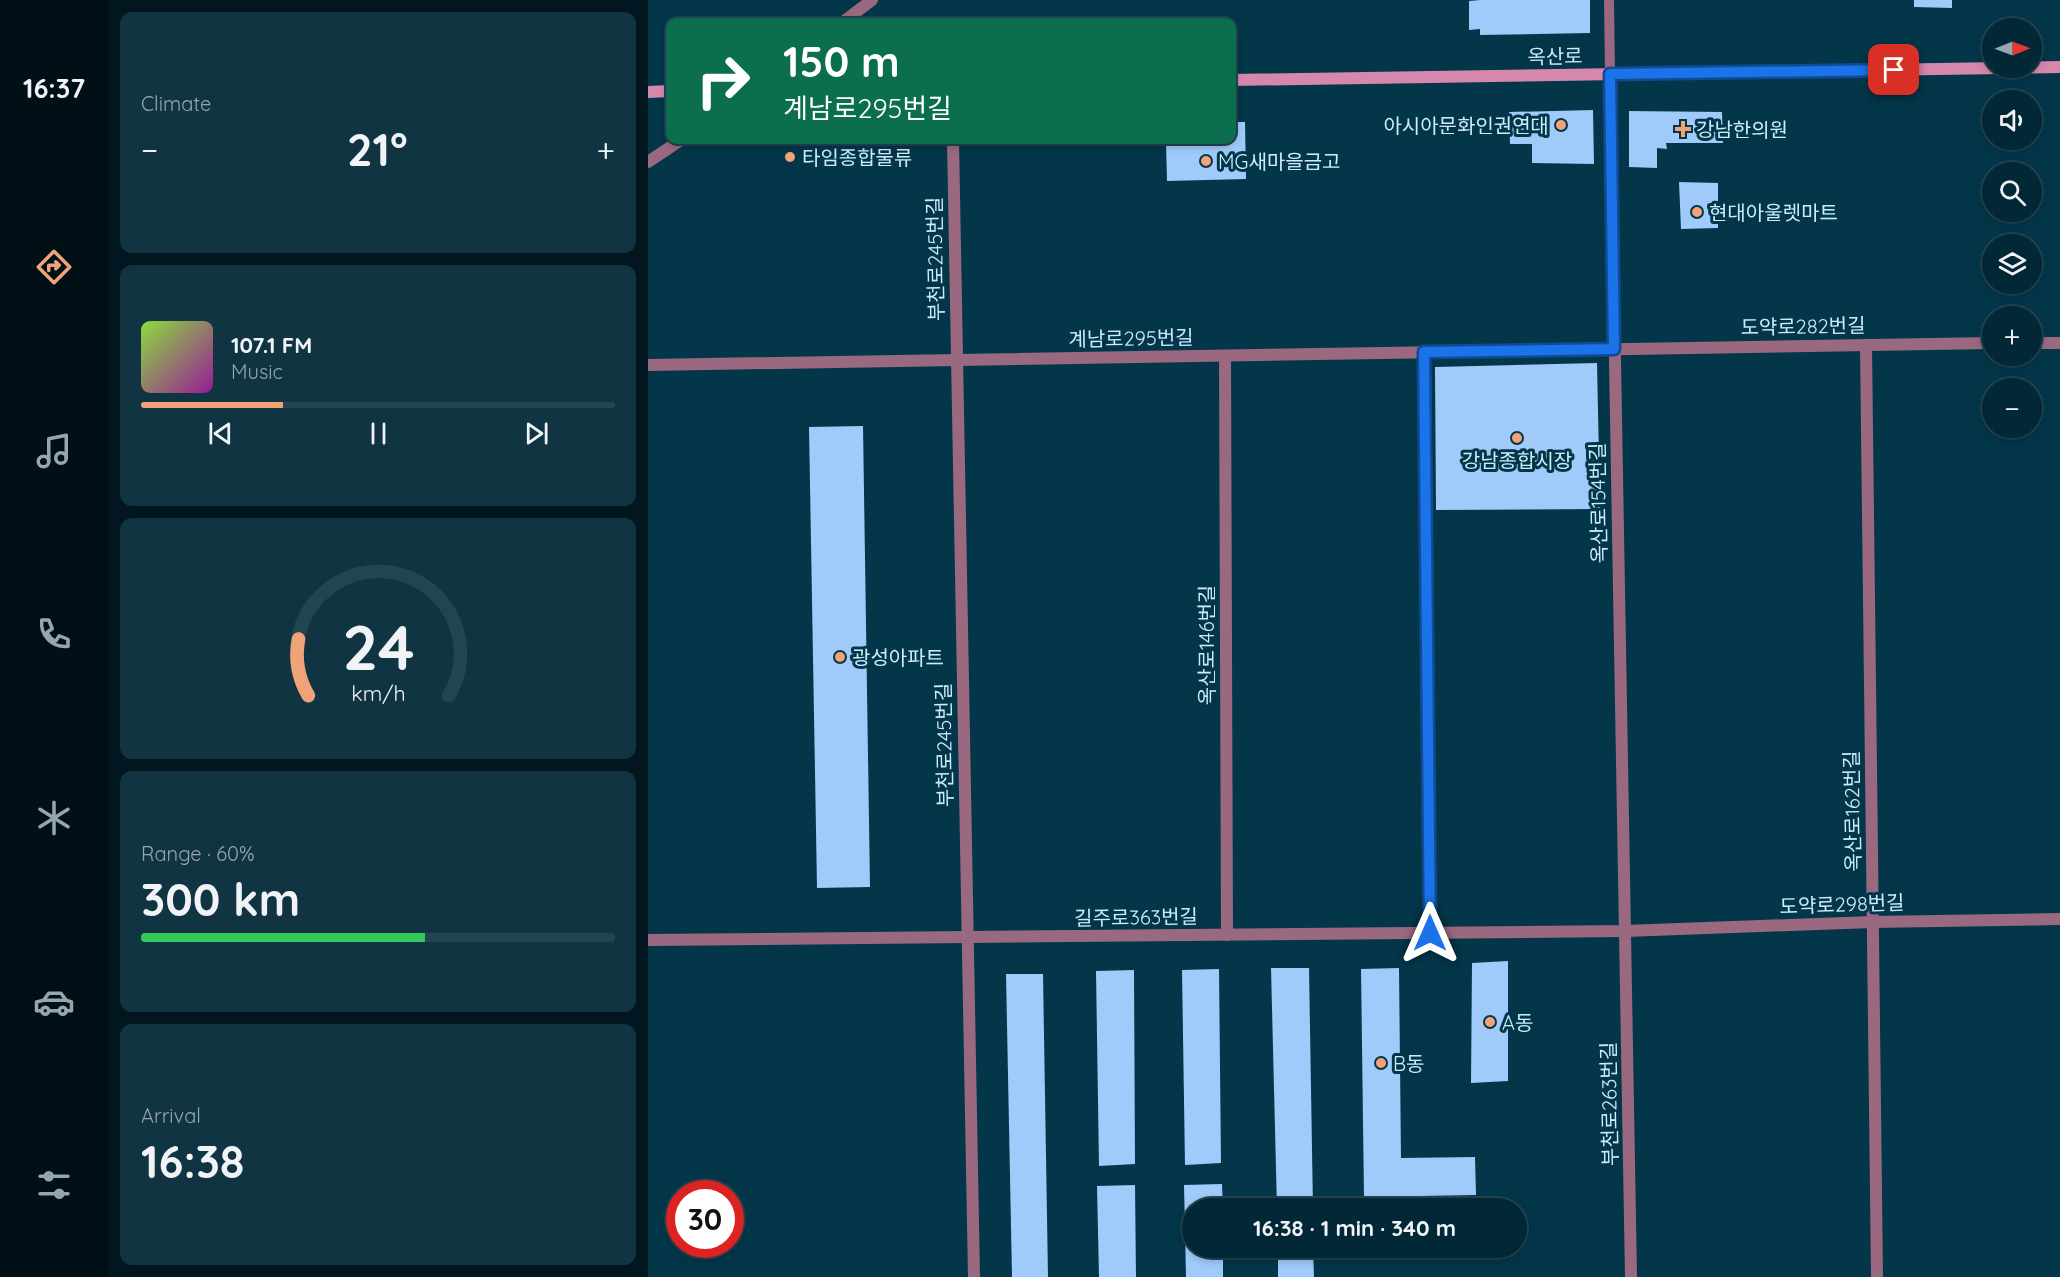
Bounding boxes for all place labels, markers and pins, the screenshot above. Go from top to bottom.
pin [1868,44,1919,95]
place label: 아시아문화인권연대 [1383,113,1549,138]
place label: 강남한의원 [1696,117,1788,142]
marker: 아시아문화인권연대 [1554,118,1568,132]
marker: 강남한의원 [1674,120,1692,138]
place label: 타임종합물류 [802,145,912,170]
place label: MG새마을금고 [1218,149,1340,174]
marker: 타임종합물류 [783,150,797,164]
marker: MG새마을금고 [1199,154,1213,168]
place label: 현대아울렛마트 [1709,200,1838,225]
marker: 현대아울렛마트 [1690,205,1704,219]
marker: 강남종합시장 [1510,431,1524,445]
place label: 강남종합시장 [1462,448,1572,473]
place label: 광성아파트 [852,645,944,670]
marker: 광성아파트 [833,650,847,664]
place label: A동 [1502,1010,1533,1035]
marker: A동 [1483,1015,1497,1029]
place label: B동 [1393,1051,1424,1076]
marker: B동 [1374,1056,1388,1070]

